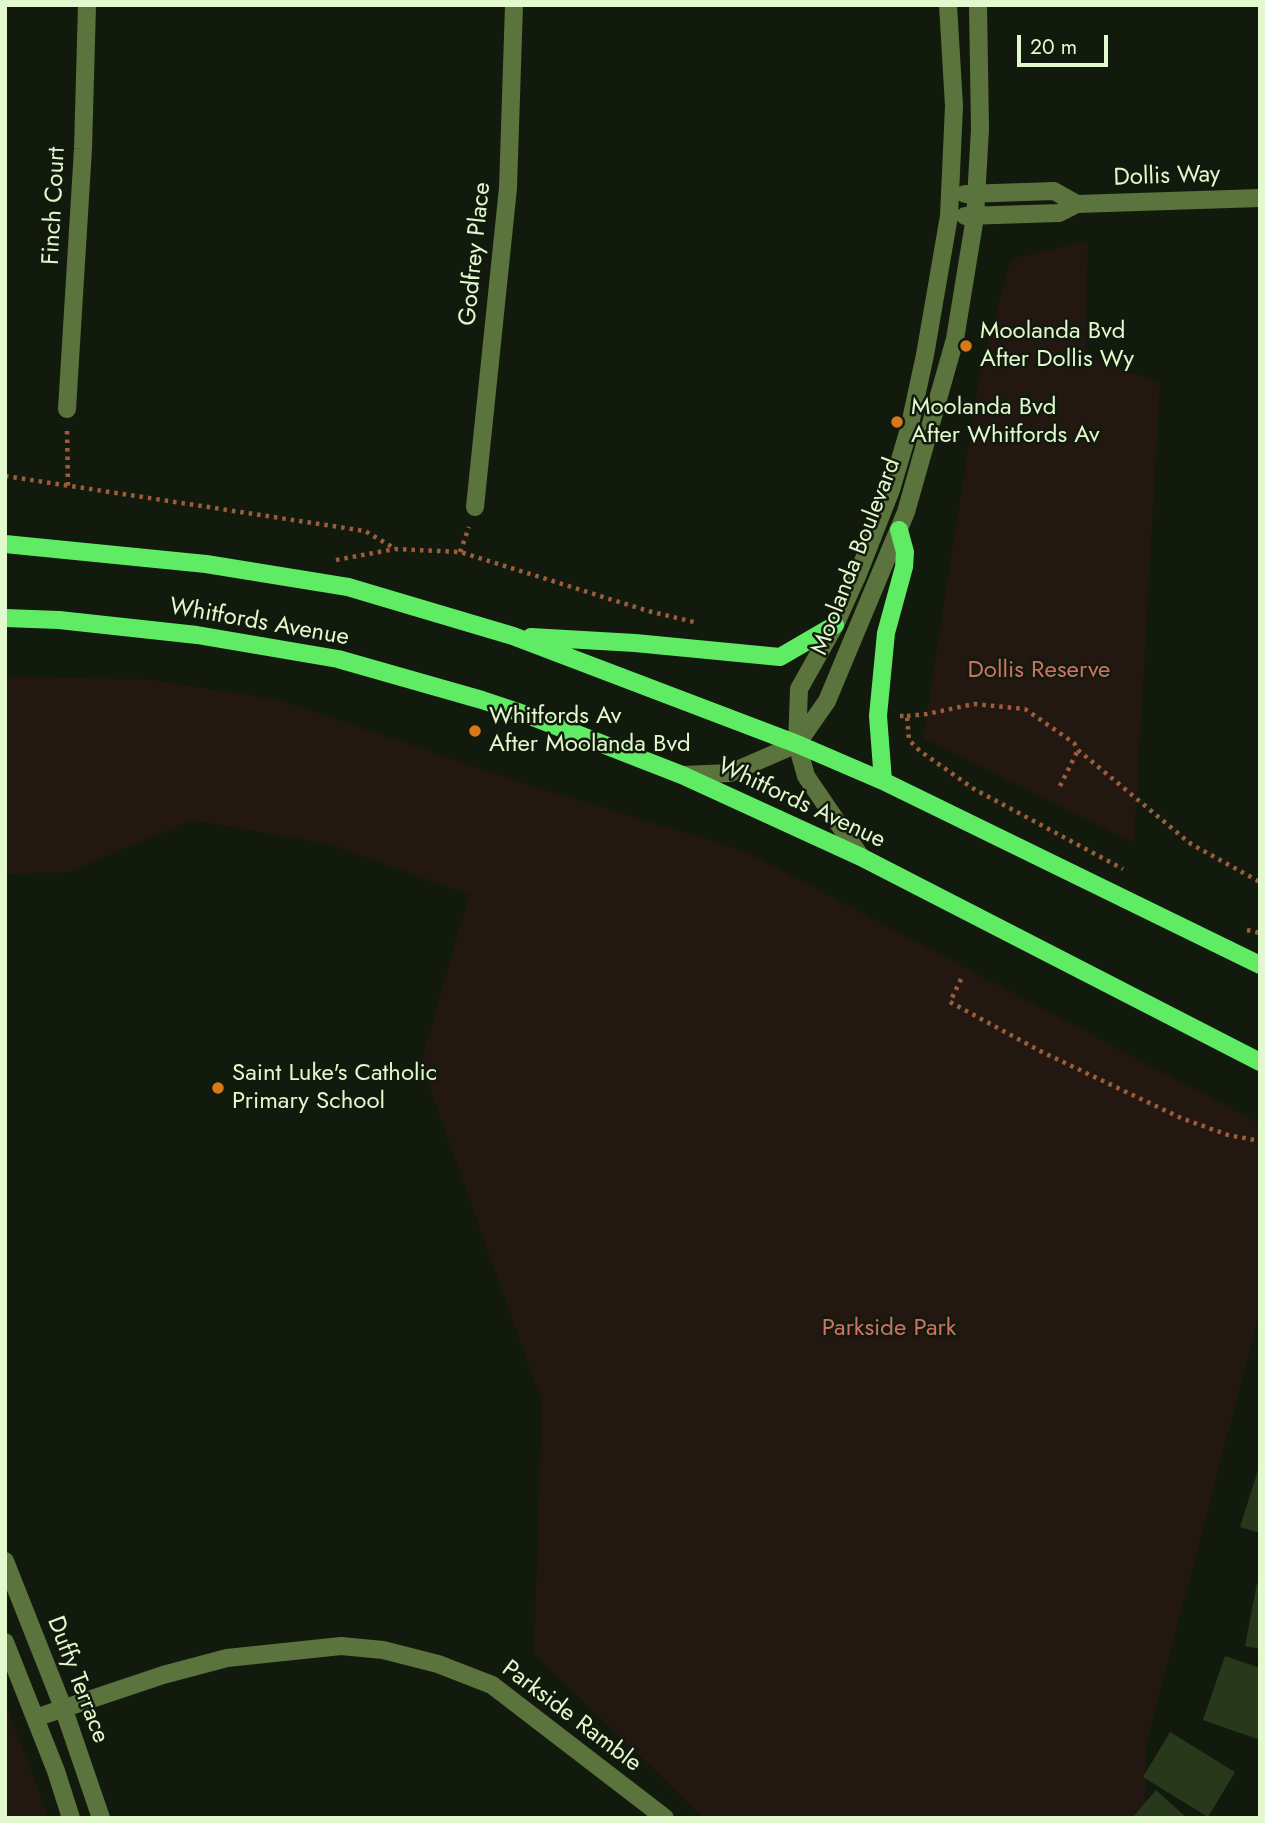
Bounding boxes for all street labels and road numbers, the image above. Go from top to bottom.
street label: Finch Court [38,146,72,266]
street label: Dollis Way [1113,161,1221,193]
street label: Godfrey Place [454,181,498,327]
street label: Moolanda Boulevard [806,455,908,659]
street label: Whitfords Avenue [167,593,351,653]
street label: Whitfords Avenue [712,753,890,855]
street label: Duffy Terrace [40,1613,114,1747]
street label: Parkside Ramble [496,1655,646,1779]

